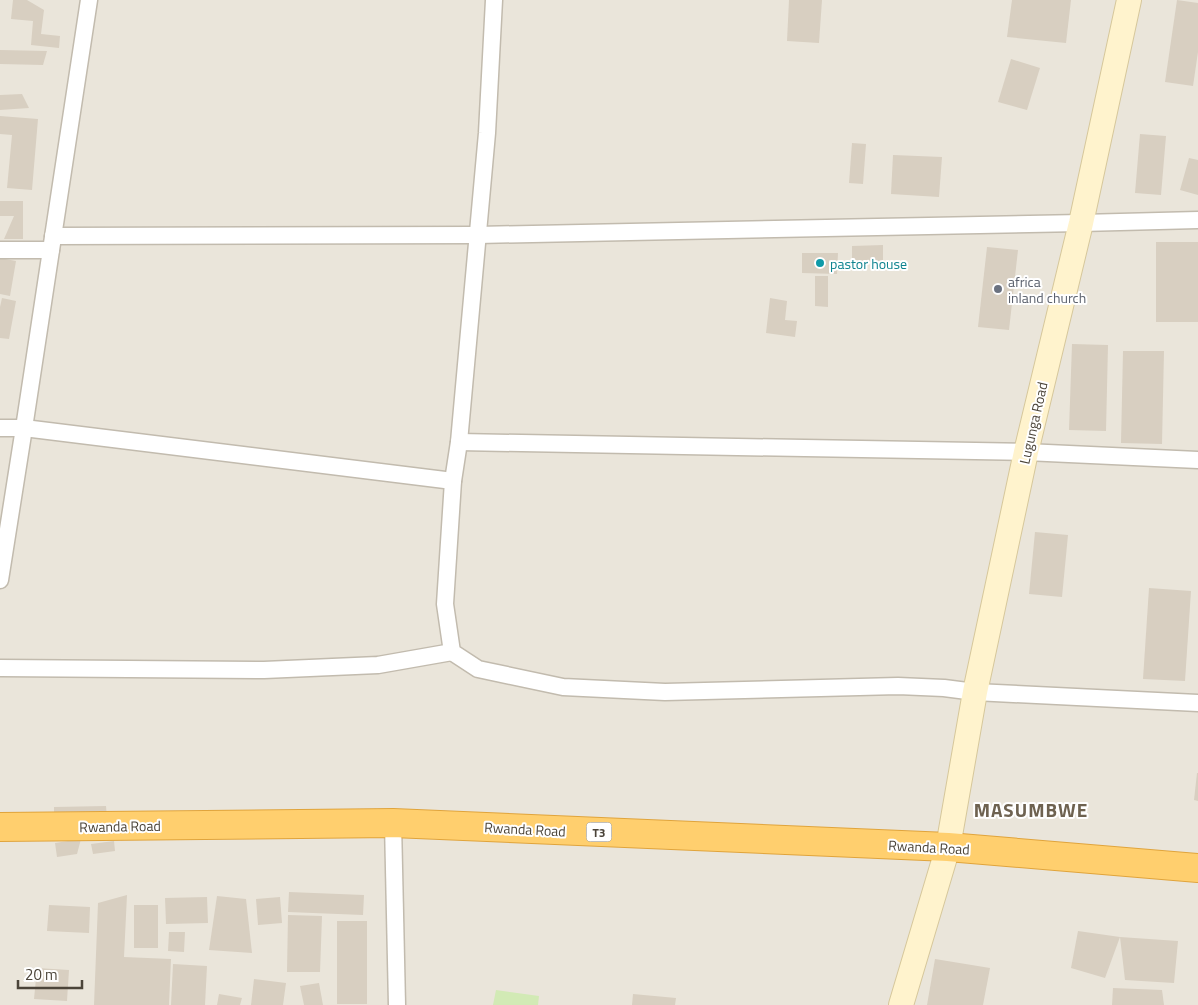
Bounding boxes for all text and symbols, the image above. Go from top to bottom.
place label: pastor house [830,253,907,274]
marker: pastor house [814,257,826,269]
place label: africa inland church [1008,271,1086,308]
marker: africa inland church [992,283,1004,295]
street label: Lugunga Road [1013,380,1053,466]
district label: MASUMBWE [974,795,1088,824]
street label: Rwanda Road [79,815,161,837]
street label: Rwanda Road [484,816,566,842]
road number: T3 [586,822,612,842]
street label: Rwanda Road [888,834,970,860]
scale bar [18,958,81,990]
text: 20 m [25,963,58,986]

